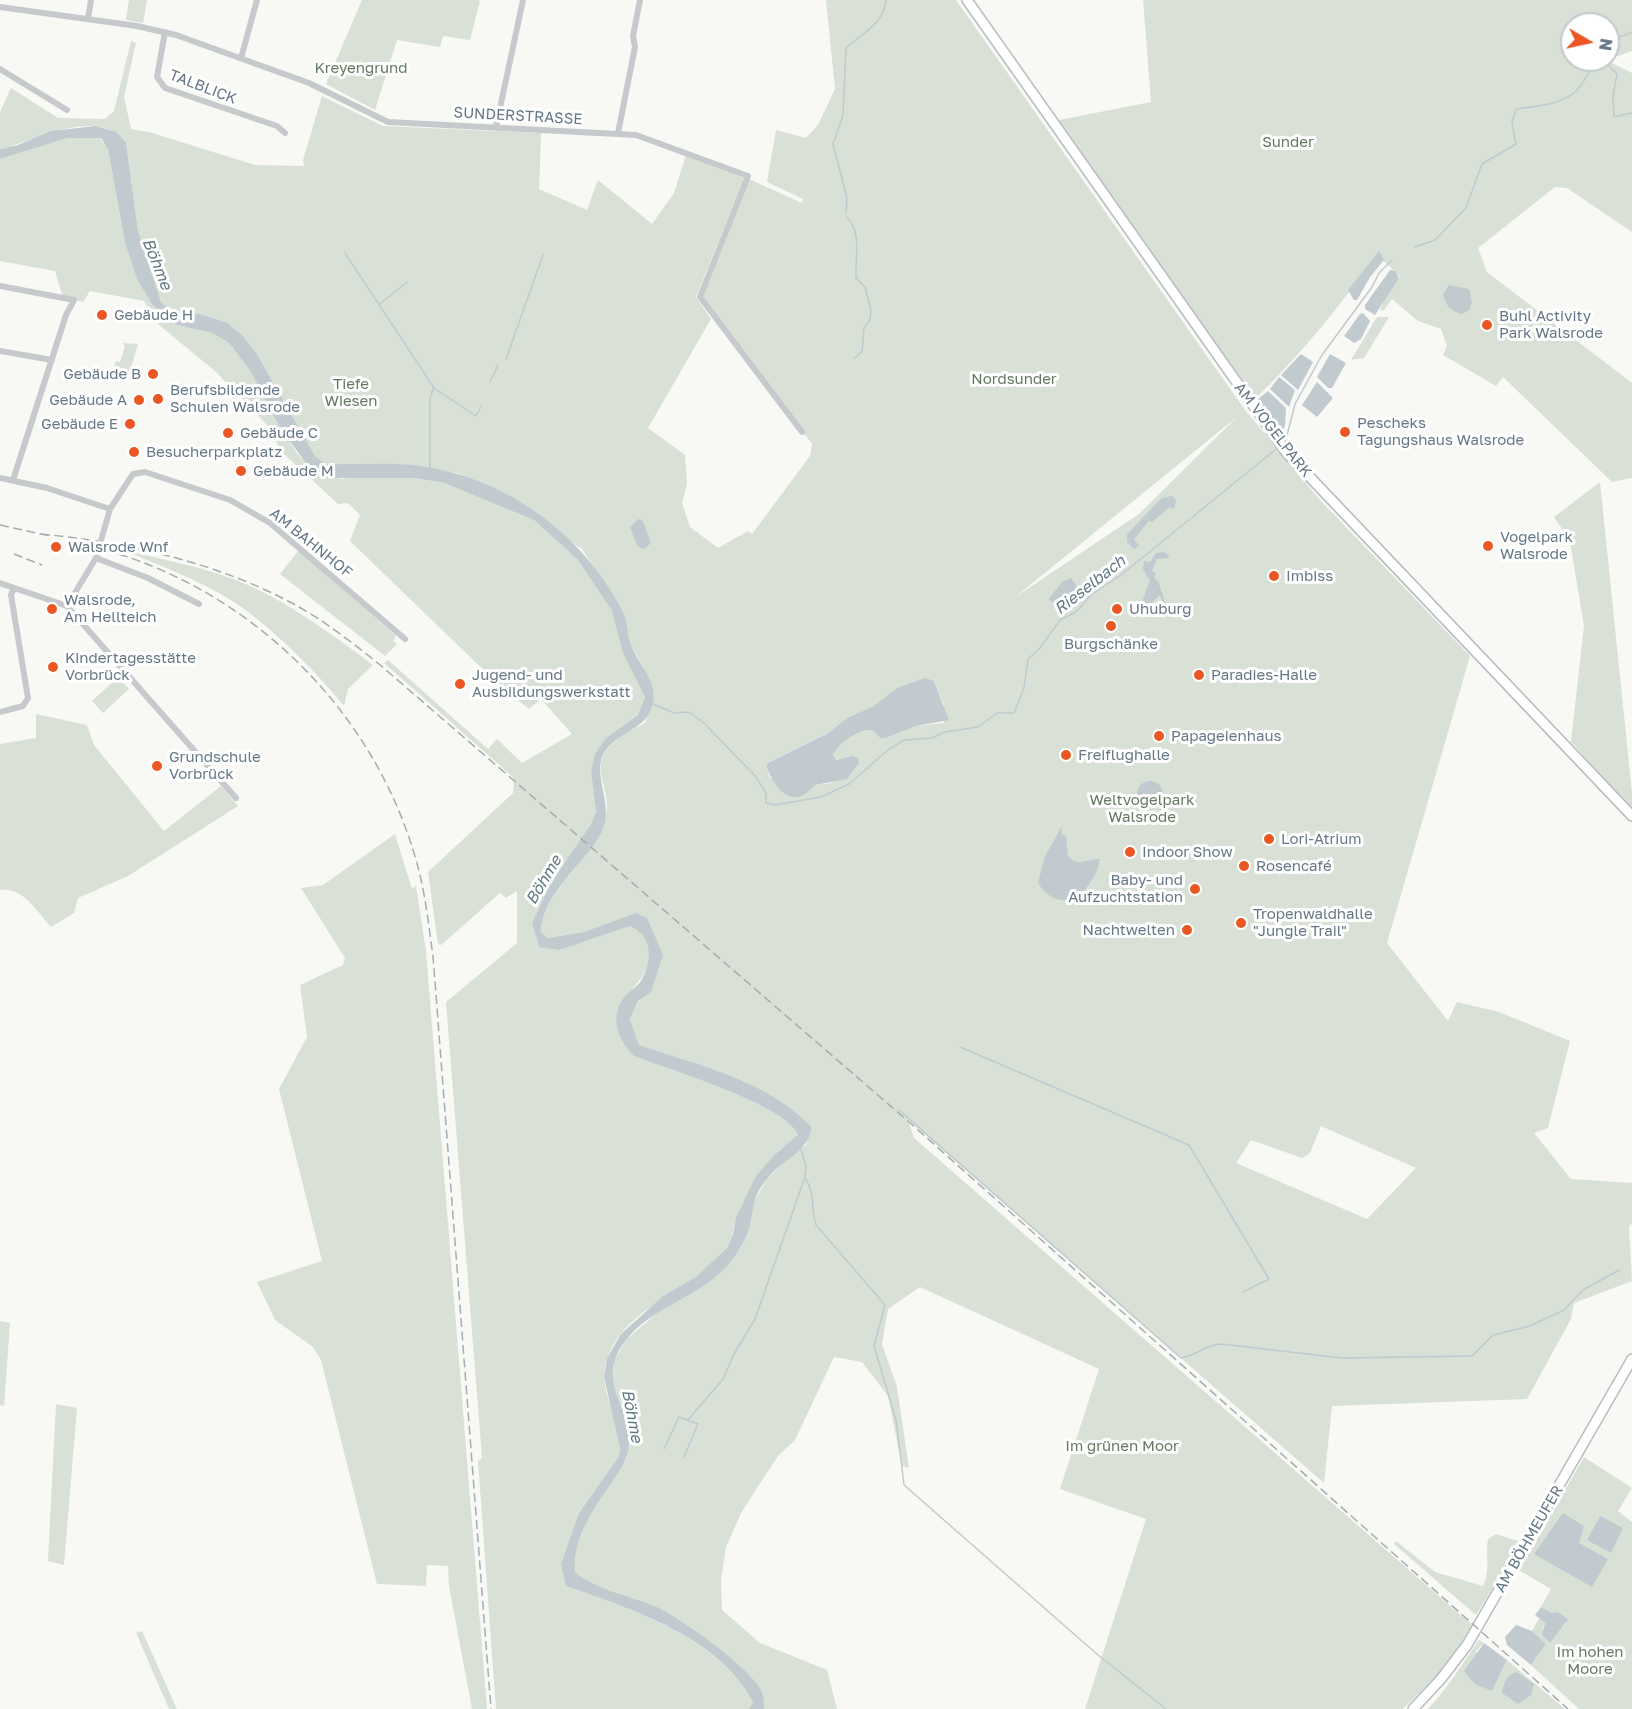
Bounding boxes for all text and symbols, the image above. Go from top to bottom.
north arrow [1560,12,1620,72]
text: N [1595,37,1617,52]
park label: Kreyengrund [314,59,408,77]
street label: TALBLICK [167,66,239,108]
street label: SUNDERSTRASSE [453,104,583,128]
park label: Sunder [1262,133,1314,151]
water label: Böhme [138,236,176,292]
place label: Gebäude H [114,306,193,324]
place label: Buhl Activity Park Walsrode [1499,307,1603,342]
marker: Gebäude H [95,308,109,322]
marker: Buhl Activity Park Walsrode [1480,318,1494,332]
place label: Gebäude B [63,365,141,383]
marker: Gebäude B [146,367,160,381]
park label: Nordsunder [971,370,1057,388]
park label: Tiefe Wiesen [325,375,377,410]
street label: AM VOGELPARK [1230,379,1316,481]
place label: Berufsbildende Schulen Walsrode [170,381,300,416]
place label: Gebäude A [49,391,127,409]
marker: Berufsbildende Schulen Walsrode [151,392,165,406]
marker: Gebäude A [132,393,146,407]
place label: Pescheks Tagungshaus Walsrode [1357,414,1524,449]
place label: Gebäude E [41,415,118,433]
marker: Gebäude E [123,417,137,431]
place label: Gebäude C [240,424,318,442]
marker: Pescheks Tagungshaus Walsrode [1338,425,1352,439]
marker: Gebäude C [221,426,235,440]
place label: Besucherparkplatz [146,443,282,461]
marker: Besucherparkplatz [127,445,141,459]
place label: Gebäude M [253,462,334,480]
marker: Gebäude M [234,464,248,478]
street label: AM BAHNHOF [266,504,356,582]
place label: Vogelpark Walsrode [1500,528,1573,563]
place label: Walsrode Wnf [68,538,168,556]
marker: Vogelpark Walsrode [1481,539,1495,553]
marker: Walsrode Wnf [49,540,63,554]
water label: Rieselbach [1051,551,1129,619]
place label: Imbiss [1286,567,1333,585]
marker: Imbiss [1267,569,1281,583]
place label: Walsrode, Am Hellteich [64,591,157,626]
place label: Uhuburg [1129,600,1191,618]
marker: Walsrode, Am Hellteich [45,602,59,616]
marker: Uhuburg [1110,602,1124,616]
marker: Burgschänke [1104,619,1118,633]
place label: Burgschänke [1064,635,1158,653]
place label: Kindertagesstätte Vorbrück [65,649,196,684]
marker: Kindertagesstätte Vorbrück [46,660,60,674]
place label: Jugend- und Ausbildungswerkstatt [472,666,631,701]
place label: Paradies-Halle [1211,666,1317,684]
marker: Paradies-Halle [1192,668,1206,682]
marker: Jugend- und Ausbildungswerkstatt [453,677,467,691]
place label: Papageienhaus [1171,727,1281,745]
marker: Papageienhaus [1152,729,1166,743]
place label: Freiflughalle [1078,746,1170,764]
place label: Grundschule Vorbrück [169,748,261,783]
marker: Freiflughalle [1059,748,1073,762]
marker: Grundschule Vorbrück [150,759,164,773]
park label: Weltvogelpark Walsrode [1089,791,1195,826]
place label: Lori-Atrium [1281,830,1362,848]
marker: Lori-Atrium [1262,832,1276,846]
place label: Indoor Show [1142,843,1233,861]
marker: Indoor Show [1123,845,1137,859]
water label: Böhme [522,852,566,908]
place label: Rosencafé [1256,857,1332,875]
marker: Rosencafé [1237,859,1251,873]
place label: Baby- und Aufzuchtstation [1068,871,1183,906]
marker: Baby- und Aufzuchtstation [1188,882,1202,896]
place label: Tropenwaldhalle "Jungle Trail" [1253,905,1373,940]
marker: Tropenwaldhalle "Jungle Trail" [1234,916,1248,930]
place label: Nachtwelten [1083,921,1175,939]
marker: Nachtwelten [1180,923,1194,937]
water label: Böhme [617,1388,647,1444]
park label: Im grünen Moor [1065,1437,1179,1455]
street label: AM BÖHMEUFER [1491,1482,1567,1596]
park label: Im hohen Moore [1556,1643,1624,1678]

